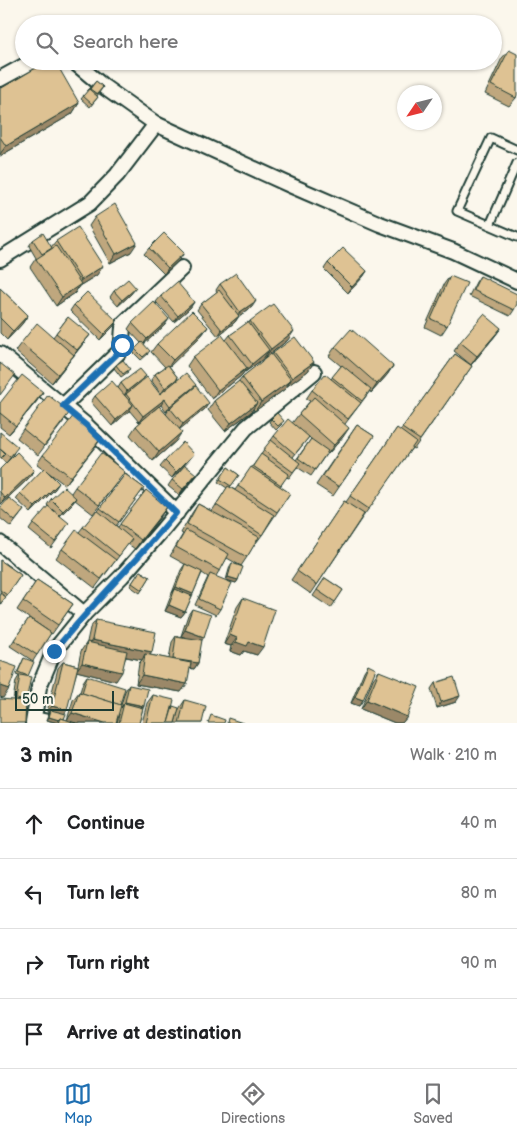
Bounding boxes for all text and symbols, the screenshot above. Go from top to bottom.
search box [15,15,502,70]
icon: search [33,29,61,57]
text: Search here [73,31,178,54]
north arrow [397,85,442,130]
route start [111,334,134,357]
route end [43,640,66,663]
scale bar [15,688,114,711]
text: 50 m [22,691,54,708]
text: 3 min [20,743,73,768]
text: Walk · 210 m [410,746,497,765]
icon: ahead [20,810,48,838]
text: Continue [67,812,145,835]
text: 40 m [460,814,497,833]
icon: left [20,880,48,908]
text: Turn left [67,882,139,905]
text: 80 m [461,884,497,903]
icon: right [20,950,48,978]
text: Turn right [67,952,150,975]
text: 90 m [461,954,497,973]
icon: arrive [20,1020,48,1048]
text: Arrive at destination [67,1022,242,1045]
tab: Map [64,1080,92,1127]
tab: Directions [221,1080,285,1127]
tab: Saved [413,1080,453,1127]

